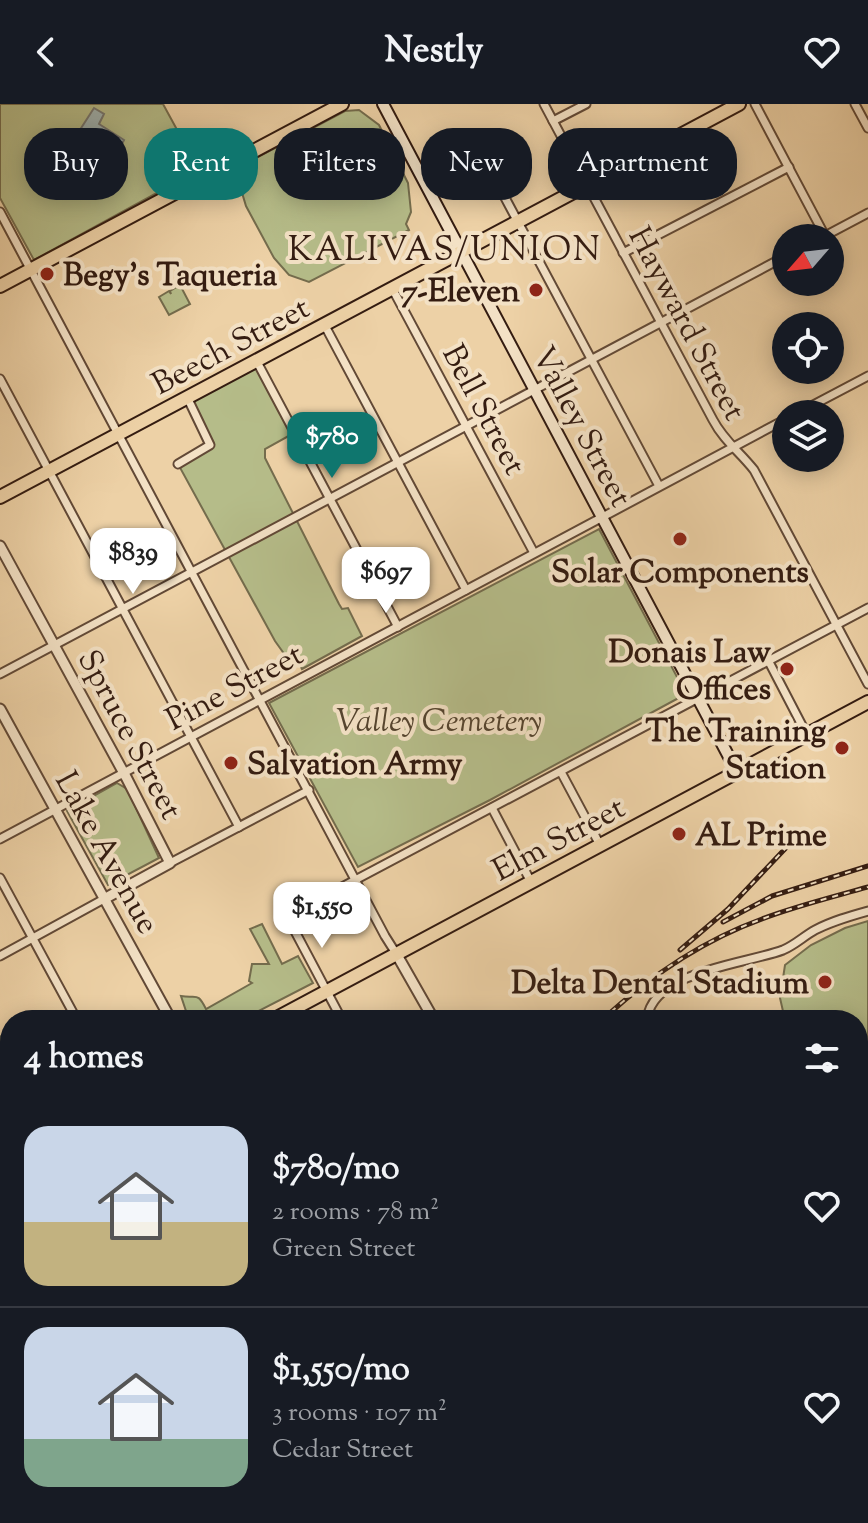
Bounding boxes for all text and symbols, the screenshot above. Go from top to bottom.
text: Nestly [384,26,484,78]
icon: back [24,30,68,74]
icon: heart [800,30,844,74]
chip: Buy [24,128,128,200]
chip: Rent [144,128,258,200]
chip: Filters [274,128,405,200]
chip: New [421,128,532,200]
chip: Apartment [548,128,737,200]
street label: Hayward Street [615,219,756,429]
north arrow [772,224,844,296]
map controls [772,224,844,472]
district label: KALIVAS/UNION [288,227,602,276]
place label: Begy's Taqueria [63,254,277,300]
marker: Begy's Taqueria [38,265,56,283]
place label: 7-Eleven [402,270,520,316]
marker: 7-Eleven [527,281,545,299]
street label: Beech Street [144,287,318,408]
button: locate [772,312,844,384]
street label: Bell Street [429,337,536,484]
street label: Valley Street [519,339,642,516]
button: layers [772,400,844,472]
pin: $780 [285,412,379,480]
text: $780 [305,419,359,456]
pin: $839 [86,528,180,596]
marker: Solar Components [671,530,689,548]
text: $839 [108,535,158,572]
pin: $697 [339,547,433,615]
place label: Solar Components [551,551,809,597]
text: $697 [360,554,412,591]
place label: Donais Law Offices [608,631,771,714]
street label: Pine Street [159,633,312,744]
street label: Spruce Street [64,642,192,828]
marker: Donais Law Offices [778,660,796,678]
park label: Valley Cemetery [336,700,542,746]
place label: The Training Station [646,710,826,793]
marker: The Training Station [833,739,851,757]
place label: Salvation Army [247,743,463,789]
marker: Salvation Army [222,754,240,772]
street label: Lake Avenue [42,764,169,943]
street label: Elm Street [485,786,634,895]
place label: AL Prime [695,814,827,860]
marker: AL Prime [670,825,688,843]
pin: $1,550 [257,882,387,950]
text: $1,550 [291,889,353,926]
place label: Delta Dental Stadium [511,962,810,1008]
marker: Delta Dental Stadium [816,973,834,991]
text: 4 homes [24,1034,144,1083]
icon: filters [800,1036,844,1080]
text: $780/mo [272,1145,400,1194]
icon: home [88,1158,184,1254]
icon: heart [800,1184,844,1228]
text: 2 rooms · 78 m² [272,1194,439,1231]
text: Green Street [272,1231,415,1268]
text: $1,550/mo [272,1346,410,1395]
icon: home [88,1359,184,1455]
icon: heart [800,1385,844,1429]
text: 3 rooms · 107 m² [272,1395,447,1432]
text: Cedar Street [272,1432,413,1469]

